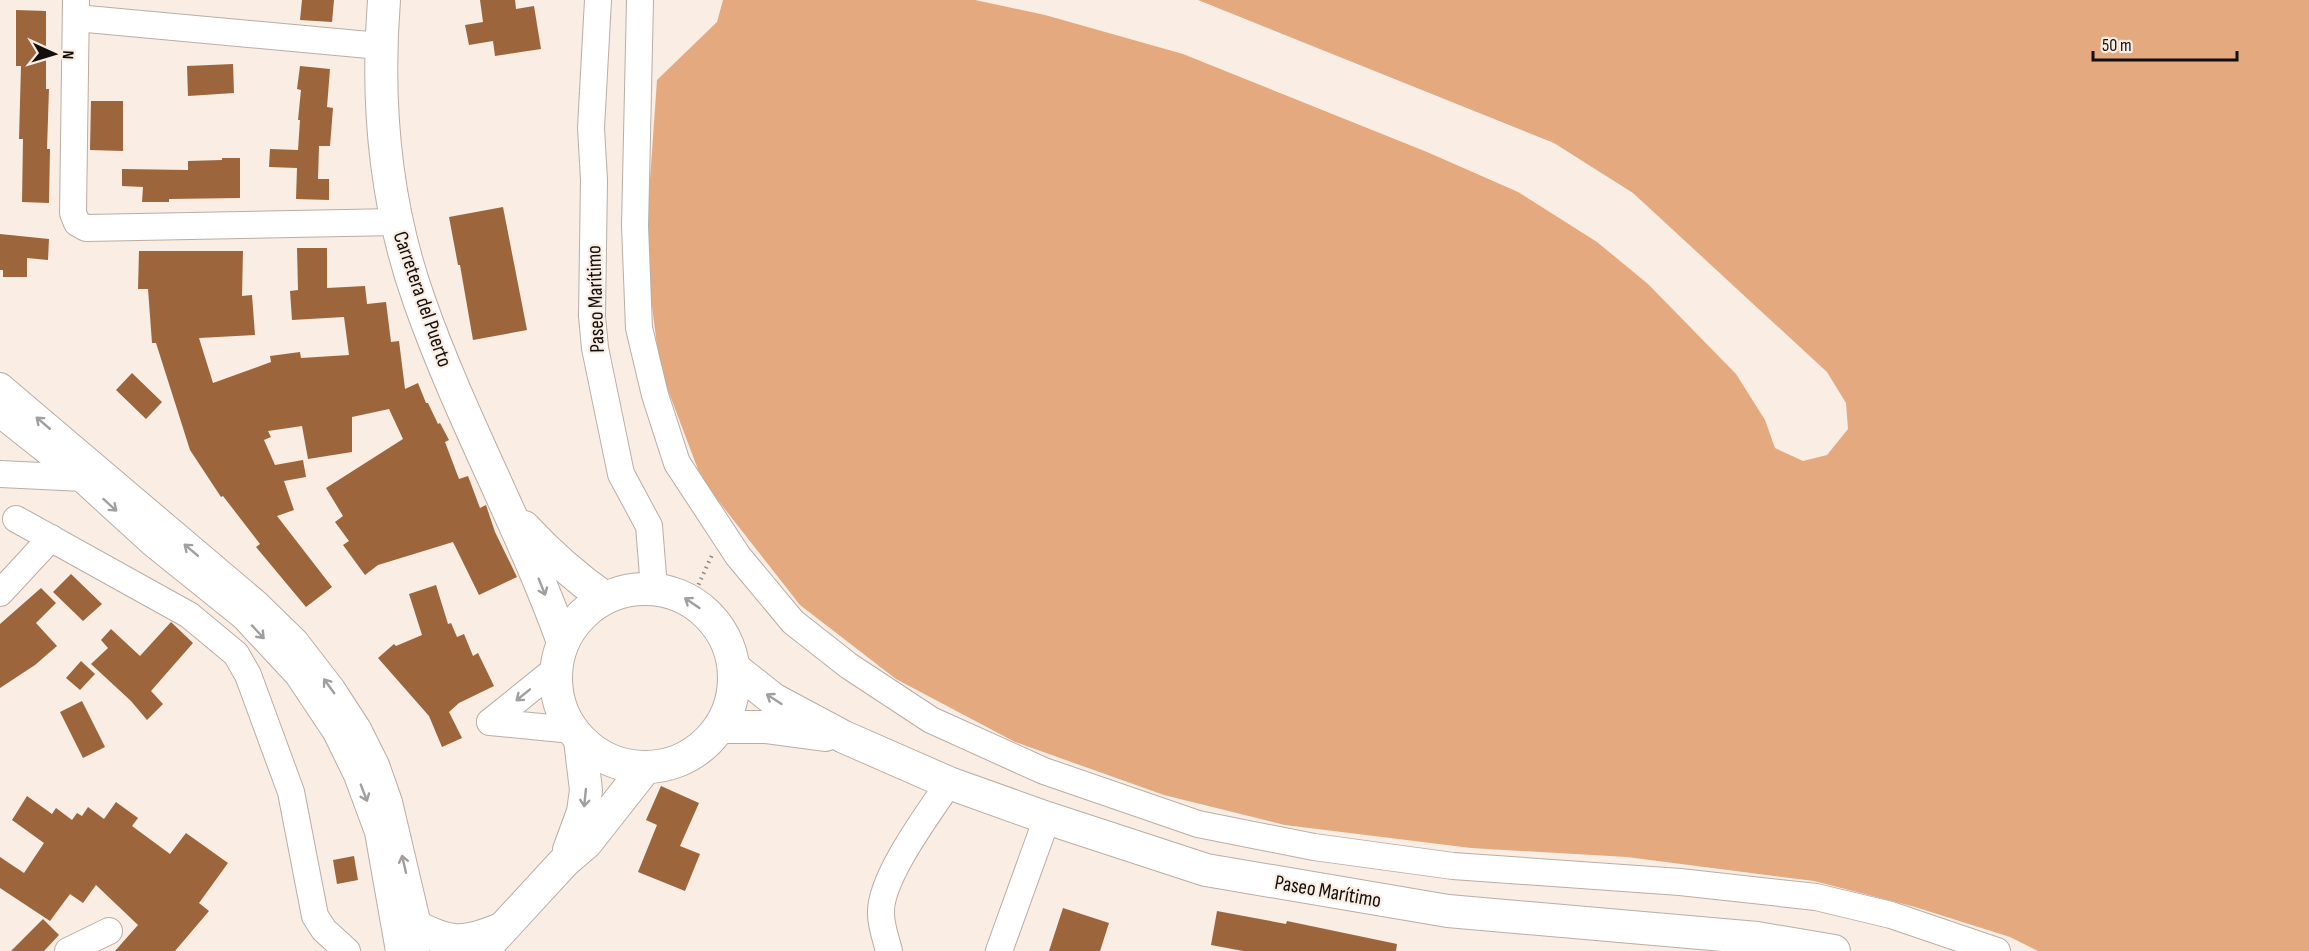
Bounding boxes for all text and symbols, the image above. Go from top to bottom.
north arrow [24,24,84,84]
scale bar [2093,24,2237,62]
text: 50 m [2102,35,2132,56]
text: N [58,50,77,60]
street label: Carretera del Puerto [388,228,457,370]
street label: Paseo Marítimo [581,245,610,353]
one-way arrow [36,416,51,430]
one-way arrow [102,498,117,512]
one-way arrow [183,543,199,556]
one-way arrow [537,577,548,595]
one-way arrow [685,597,701,609]
one-way arrow [251,624,265,639]
one-way arrow [323,679,336,695]
one-way arrow [515,688,531,701]
one-way arrow [766,693,783,705]
one-way arrow [359,784,370,802]
one-way arrow [579,787,590,807]
one-way arrow [397,855,409,874]
street label: Paseo Marítimo [1273,870,1383,913]

